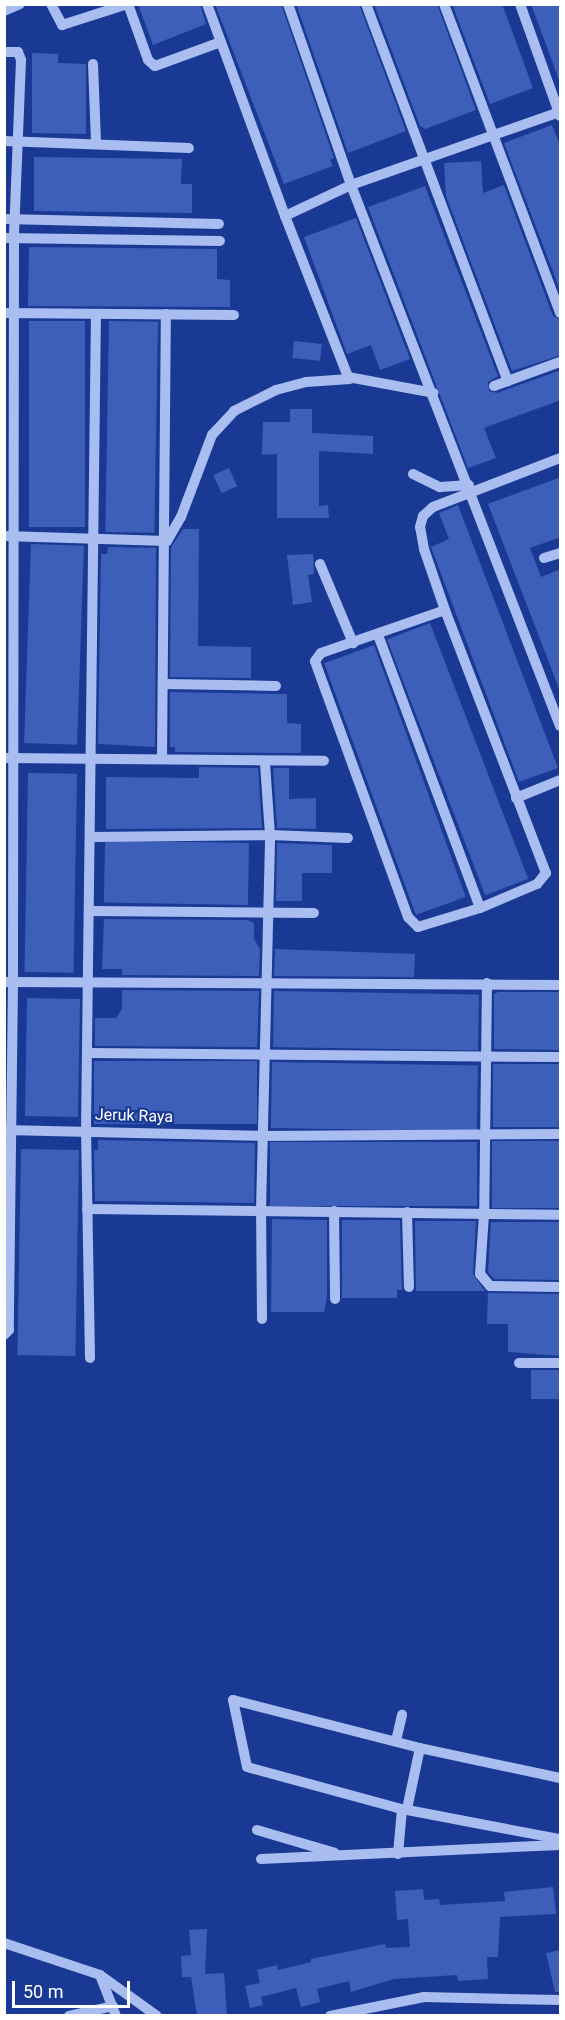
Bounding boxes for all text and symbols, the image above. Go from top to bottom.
street label: Jeruk Raya [95,1105,173,1127]
scale bar [15,1969,134,2007]
text: 50 m [23,1981,63,2002]

